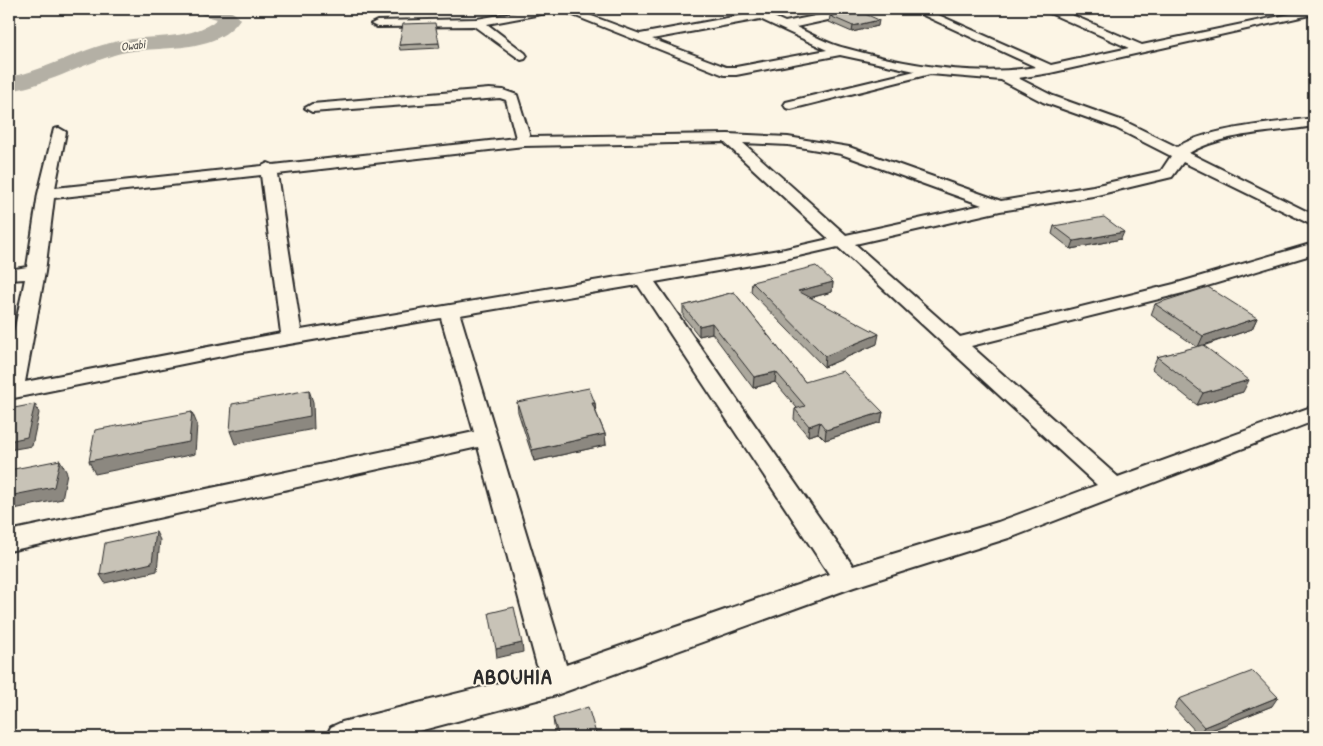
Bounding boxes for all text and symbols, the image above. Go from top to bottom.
water label: Owabi [120,35,148,55]
district label: ABOUHIA [473,661,553,691]

